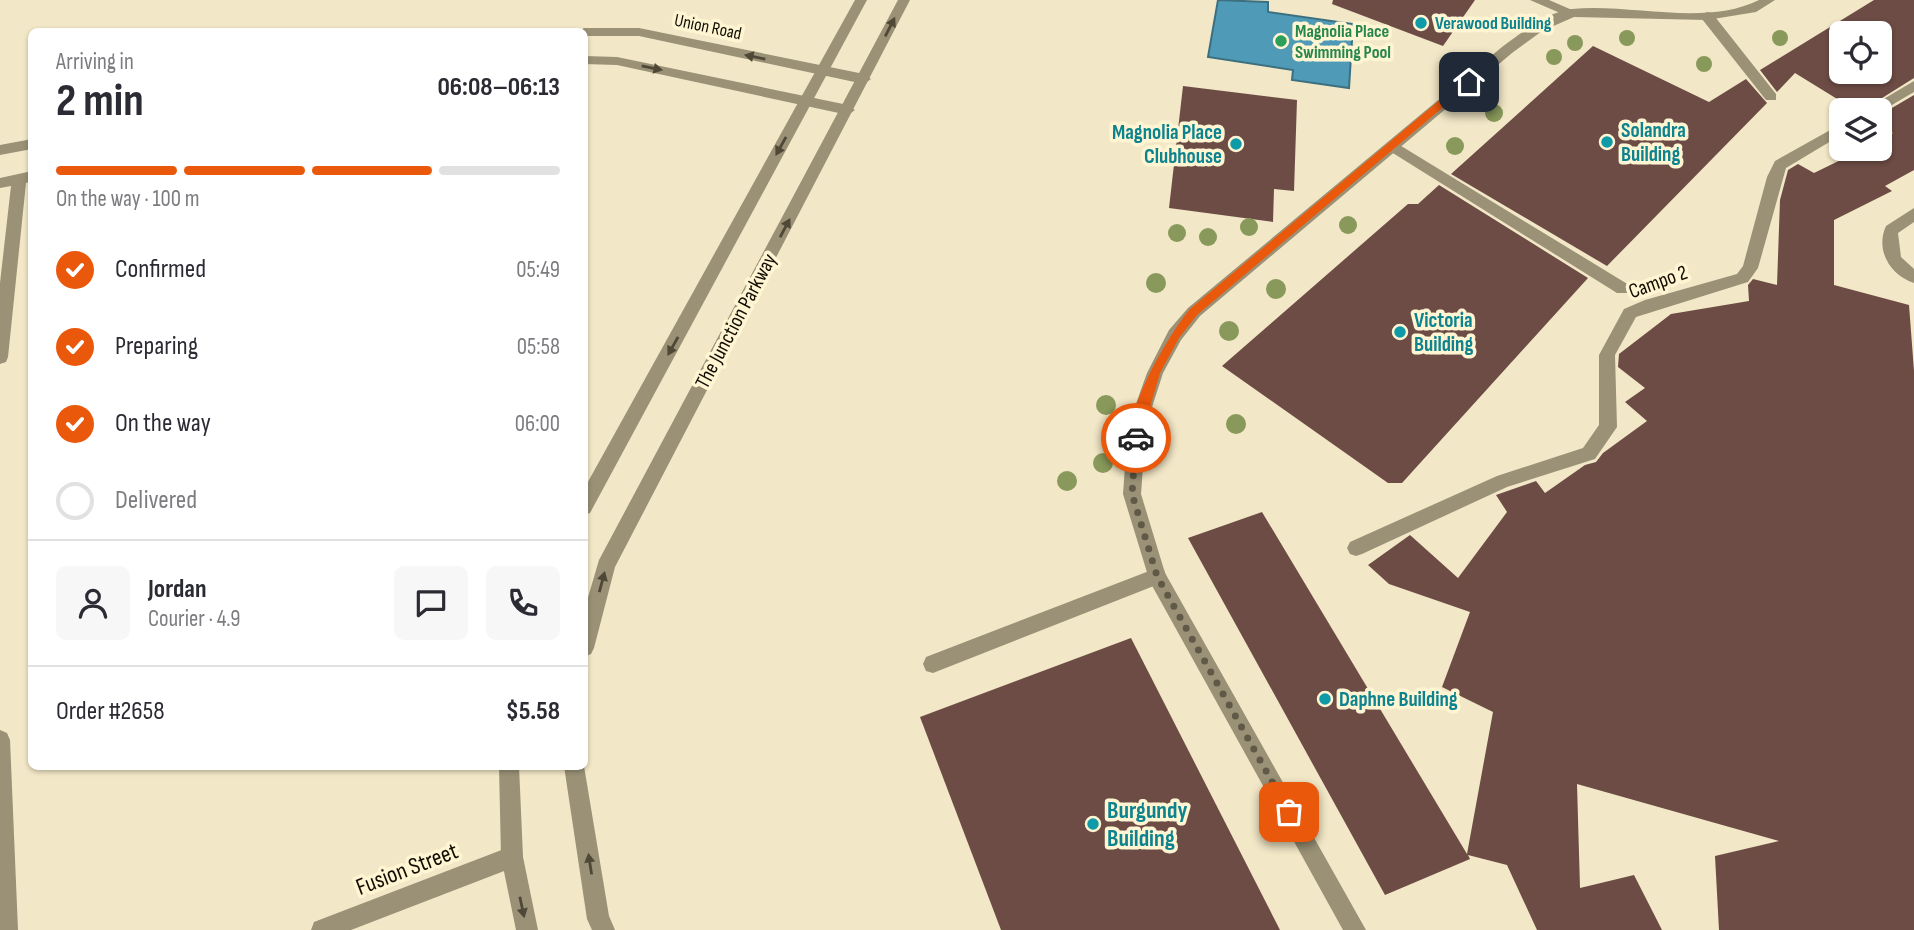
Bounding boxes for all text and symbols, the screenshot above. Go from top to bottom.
street label: Union Road [673,10,743,44]
place label: Verawood Building [1435,13,1552,34]
marker: Verawood Building [1413,15,1429,31]
one-way arrow [885,17,896,37]
place label: Magnolia Place Swimming Pool [1295,21,1391,63]
map controls [1829,21,1892,161]
button: locate [1829,21,1892,84]
marker: Magnolia Place Swimming Pool [1273,33,1289,49]
text: Arriving in [56,48,134,76]
one-way arrow [744,52,766,63]
pin [1439,52,1499,112]
one-way arrow [641,63,663,74]
icon: home [1450,63,1488,101]
text: 06:08–06:13 [437,72,560,103]
text: 2 min [56,74,144,129]
button: layers [1829,98,1892,161]
place label: Solandra Building [1621,118,1686,167]
place label: Magnolia Place Clubhouse [1112,120,1222,169]
marker: Solandra Building [1599,134,1615,150]
one-way arrow [776,136,787,156]
marker: Magnolia Place Clubhouse [1228,136,1244,152]
text: On the way · 100 m [56,185,200,213]
one-way arrow [779,219,791,238]
street label: The Junction Parkway [690,249,782,393]
icon: check [56,251,94,289]
text: Confirmed [115,254,206,285]
text: 05:49 [516,256,560,284]
street label: Campo 2 [1625,260,1691,304]
place label: Victoria Building [1414,308,1473,357]
marker: Victoria Building [1392,324,1408,340]
icon: check [56,328,94,366]
text: Preparing [115,331,198,362]
text: 05:58 [517,333,560,361]
one-way arrow [667,336,679,356]
courier [1101,403,1171,473]
icon: check [56,405,94,443]
text: On the way [115,408,211,439]
text: 06:00 [515,410,560,438]
icon: car [1117,419,1155,457]
text: Delivered [115,485,197,516]
button: person [56,566,130,640]
button: chat [394,566,468,640]
button: phone [486,566,560,640]
one-way arrow [597,571,608,593]
text: Jordan [148,574,206,605]
text: Courier · 4.9 [148,605,240,633]
place label: Daphne Building [1339,687,1458,712]
marker: Daphne Building [1317,691,1333,707]
text: Order #2658 [56,696,165,727]
text: $5.58 [506,696,560,727]
pin [1259,782,1319,842]
icon: bag [1270,793,1308,831]
place label: Burgundy Building [1107,796,1188,853]
marker: Burgundy Building [1085,816,1101,832]
street label: Fusion Street [352,836,462,902]
one-way arrow [584,853,595,875]
one-way arrow [517,896,528,918]

